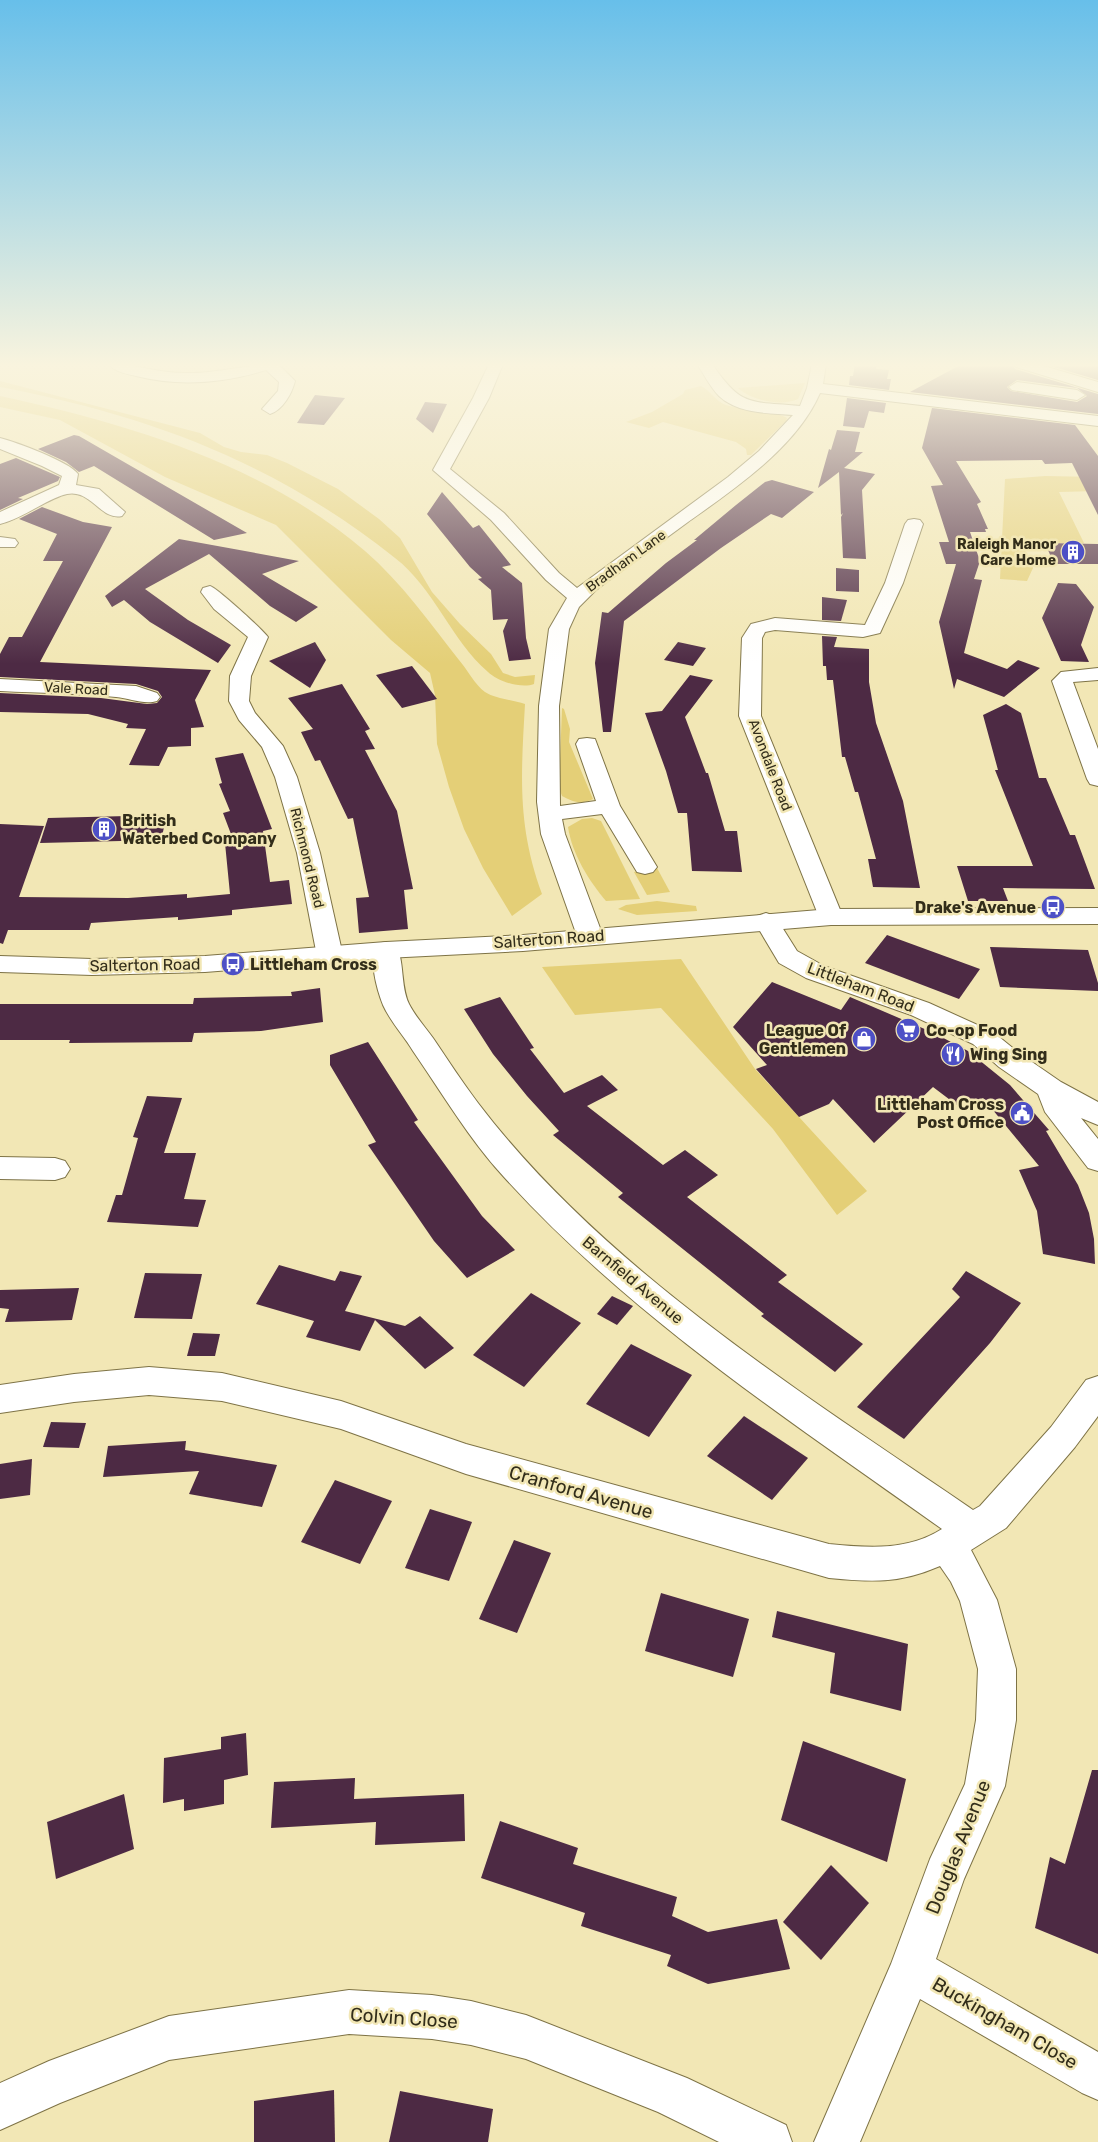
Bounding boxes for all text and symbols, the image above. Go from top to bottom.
street label: Bradham Lane [583,526,669,596]
place label: Raleigh Manor Care Home [957,536,1057,569]
building icon: Raleigh Manor Care Home [1060,539,1086,565]
street label: Vale Road [44,679,108,699]
street label: Avondale Road [745,717,795,813]
street label: Richmond Road [286,806,328,910]
place label: British Waterbed Company [122,811,277,848]
building icon: British Waterbed Company [91,816,117,842]
bus stop icon: Drake's Avenue [1040,894,1066,920]
place label: Drake's Avenue [915,898,1036,917]
street label: Salterton Road [493,926,605,952]
bus stop icon: Littleham Cross [220,951,246,977]
street label: Salterton Road [89,955,201,975]
place label: Littleham Cross [250,955,377,974]
street label: Littleham Road [805,958,917,1016]
supermarket icon: Co-op Food [895,1017,921,1043]
place label: League Of Gentlemen [759,1021,847,1058]
place label: Co-op Food [926,1021,1017,1040]
shop icon: League Of Gentlemen [851,1026,877,1052]
restaurant icon: Wing Sing [940,1041,966,1067]
place label: Wing Sing [970,1045,1047,1064]
place label: Littleham Cross Post Office [877,1095,1004,1132]
public building icon: Littleham Cross Post Office [1009,1100,1035,1126]
street label: Barnfield Avenue [579,1232,687,1328]
street label: Cranford Avenue [506,1460,656,1524]
street label: Douglas Avenue [921,1777,995,1917]
street label: Buckingham Close [928,1972,1082,2074]
street label: Colvin Close [349,2003,459,2033]

